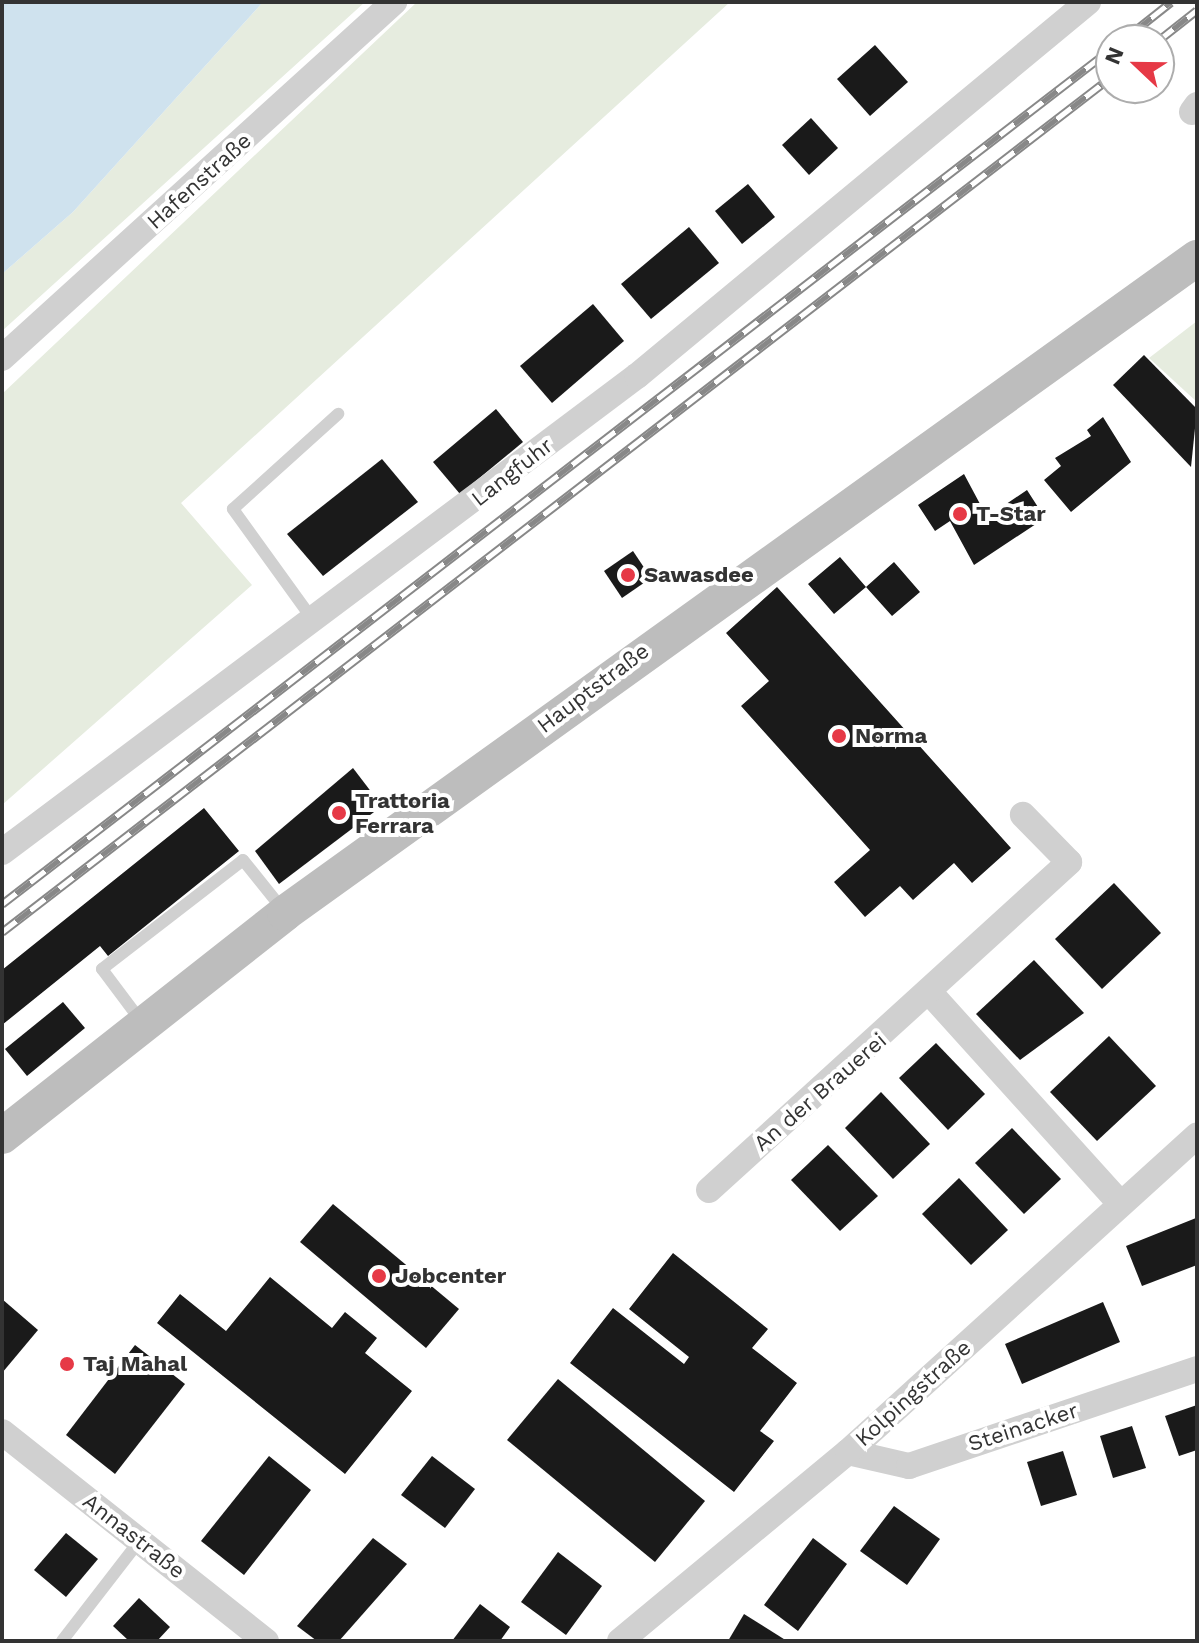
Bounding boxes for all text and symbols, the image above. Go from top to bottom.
north arrow [1095,24,1175,104]
text: N [1099,43,1129,68]
street label: Hafenstraße [141,127,257,235]
street label: Langfuhr [466,432,558,512]
place label: T-Star [976,501,1046,527]
marker: T-Star [951,505,969,523]
place label: Sawasdee [644,562,754,588]
marker: Sawasdee [619,566,637,584]
street label: Hauptstraße [532,637,654,739]
place label: Norma [855,723,927,749]
marker: Norma [830,727,848,745]
place label: Trattoria Ferrara [355,787,450,838]
marker: Trattoria Ferrara [330,804,348,822]
street label: An der Brauerei [748,1027,892,1157]
place label: Jobcenter [395,1263,506,1289]
marker: Jobcenter [370,1267,388,1285]
street label: Kolpingstraße [850,1334,976,1452]
place label: Taj Mahal [83,1351,187,1377]
marker: Taj Mahal [58,1355,76,1373]
street label: Steinacker [965,1397,1081,1457]
street label: Annastraße [78,1488,190,1584]

